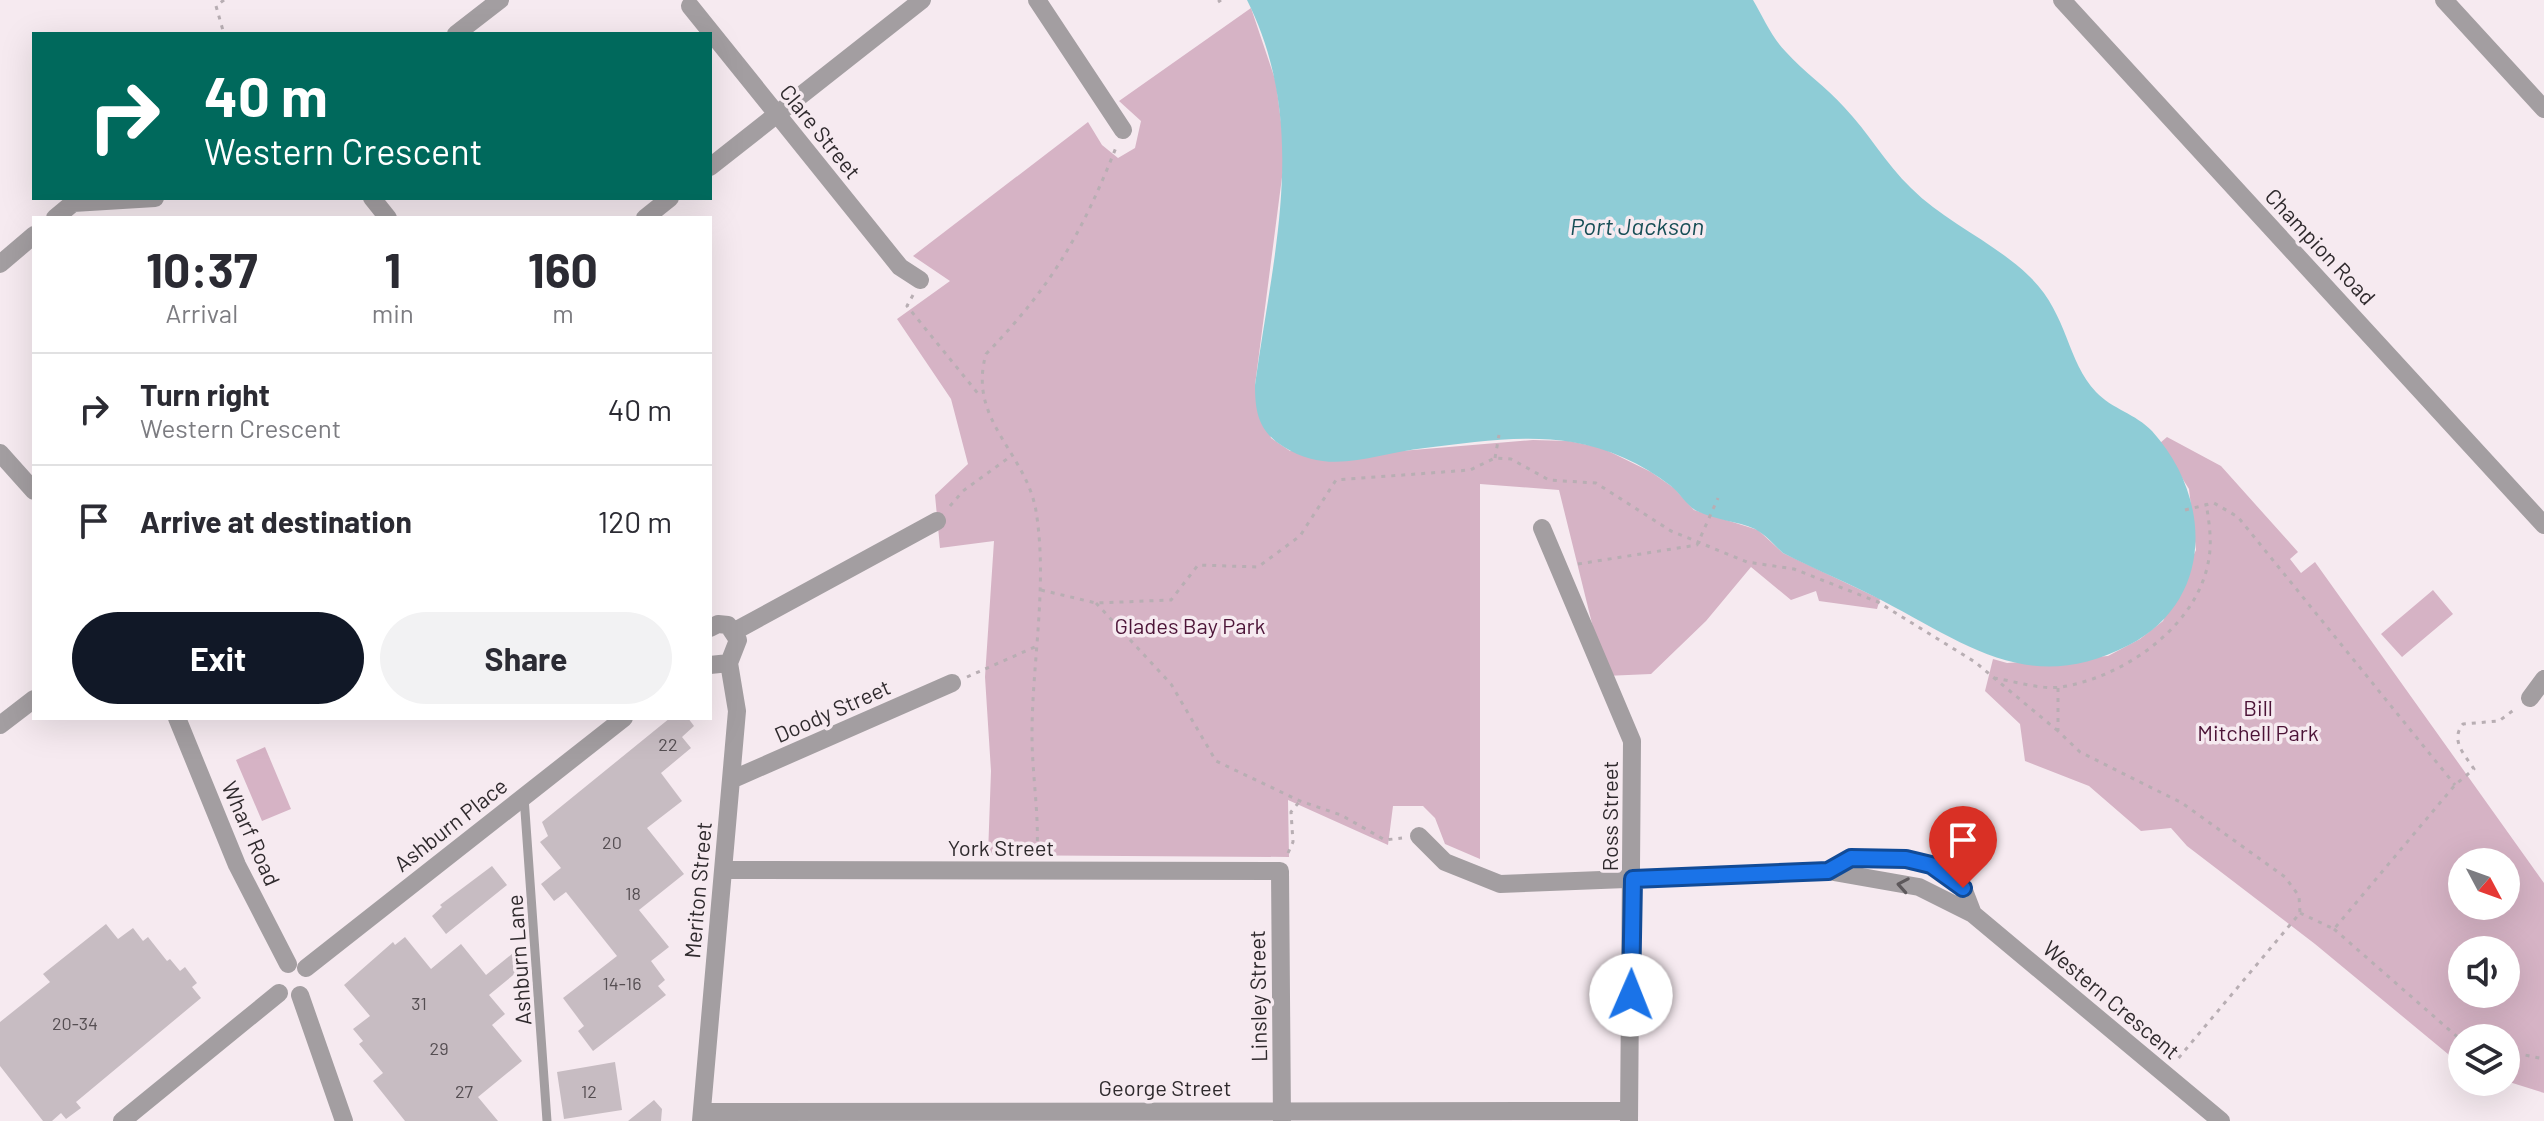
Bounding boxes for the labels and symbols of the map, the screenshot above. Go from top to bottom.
street label: Clare Street [775,79,867,183]
street label: Champion Road [2261,183,2381,309]
water label: Port Jackson [1570,211,1704,240]
park label: Glades Bay Park [1115,612,1265,638]
street label: Doody Street [770,673,894,747]
park label: Bill Mitchell Park [2197,694,2319,745]
house number: 22 [658,733,678,755]
street label: Ross Street [1596,761,1622,871]
street label: Ashburn Place [388,772,512,876]
street label: Wharf Road [217,777,287,889]
pin [1929,806,1997,888]
street label: Meriton Street [678,821,716,959]
house number: 20 [602,831,622,853]
street label: York Street [948,834,1054,860]
north arrow [2448,848,2520,920]
one-way arrow [1897,877,1910,894]
house number: 18 [625,882,641,904]
street label: Ashburn Lane [500,894,536,1026]
street label: Linsley Street [1243,930,1271,1062]
street label: Western Crescent [2038,934,2186,1064]
position arrow [1589,953,1673,1037]
house number: 14-16 [603,972,641,994]
house number: 31 [411,992,427,1014]
house number: 20-34 [52,1012,98,1034]
house number: 29 [429,1037,449,1059]
street label: George Street [1099,1074,1231,1100]
house number: 27 [455,1080,474,1102]
house number: 12 [581,1080,597,1102]

